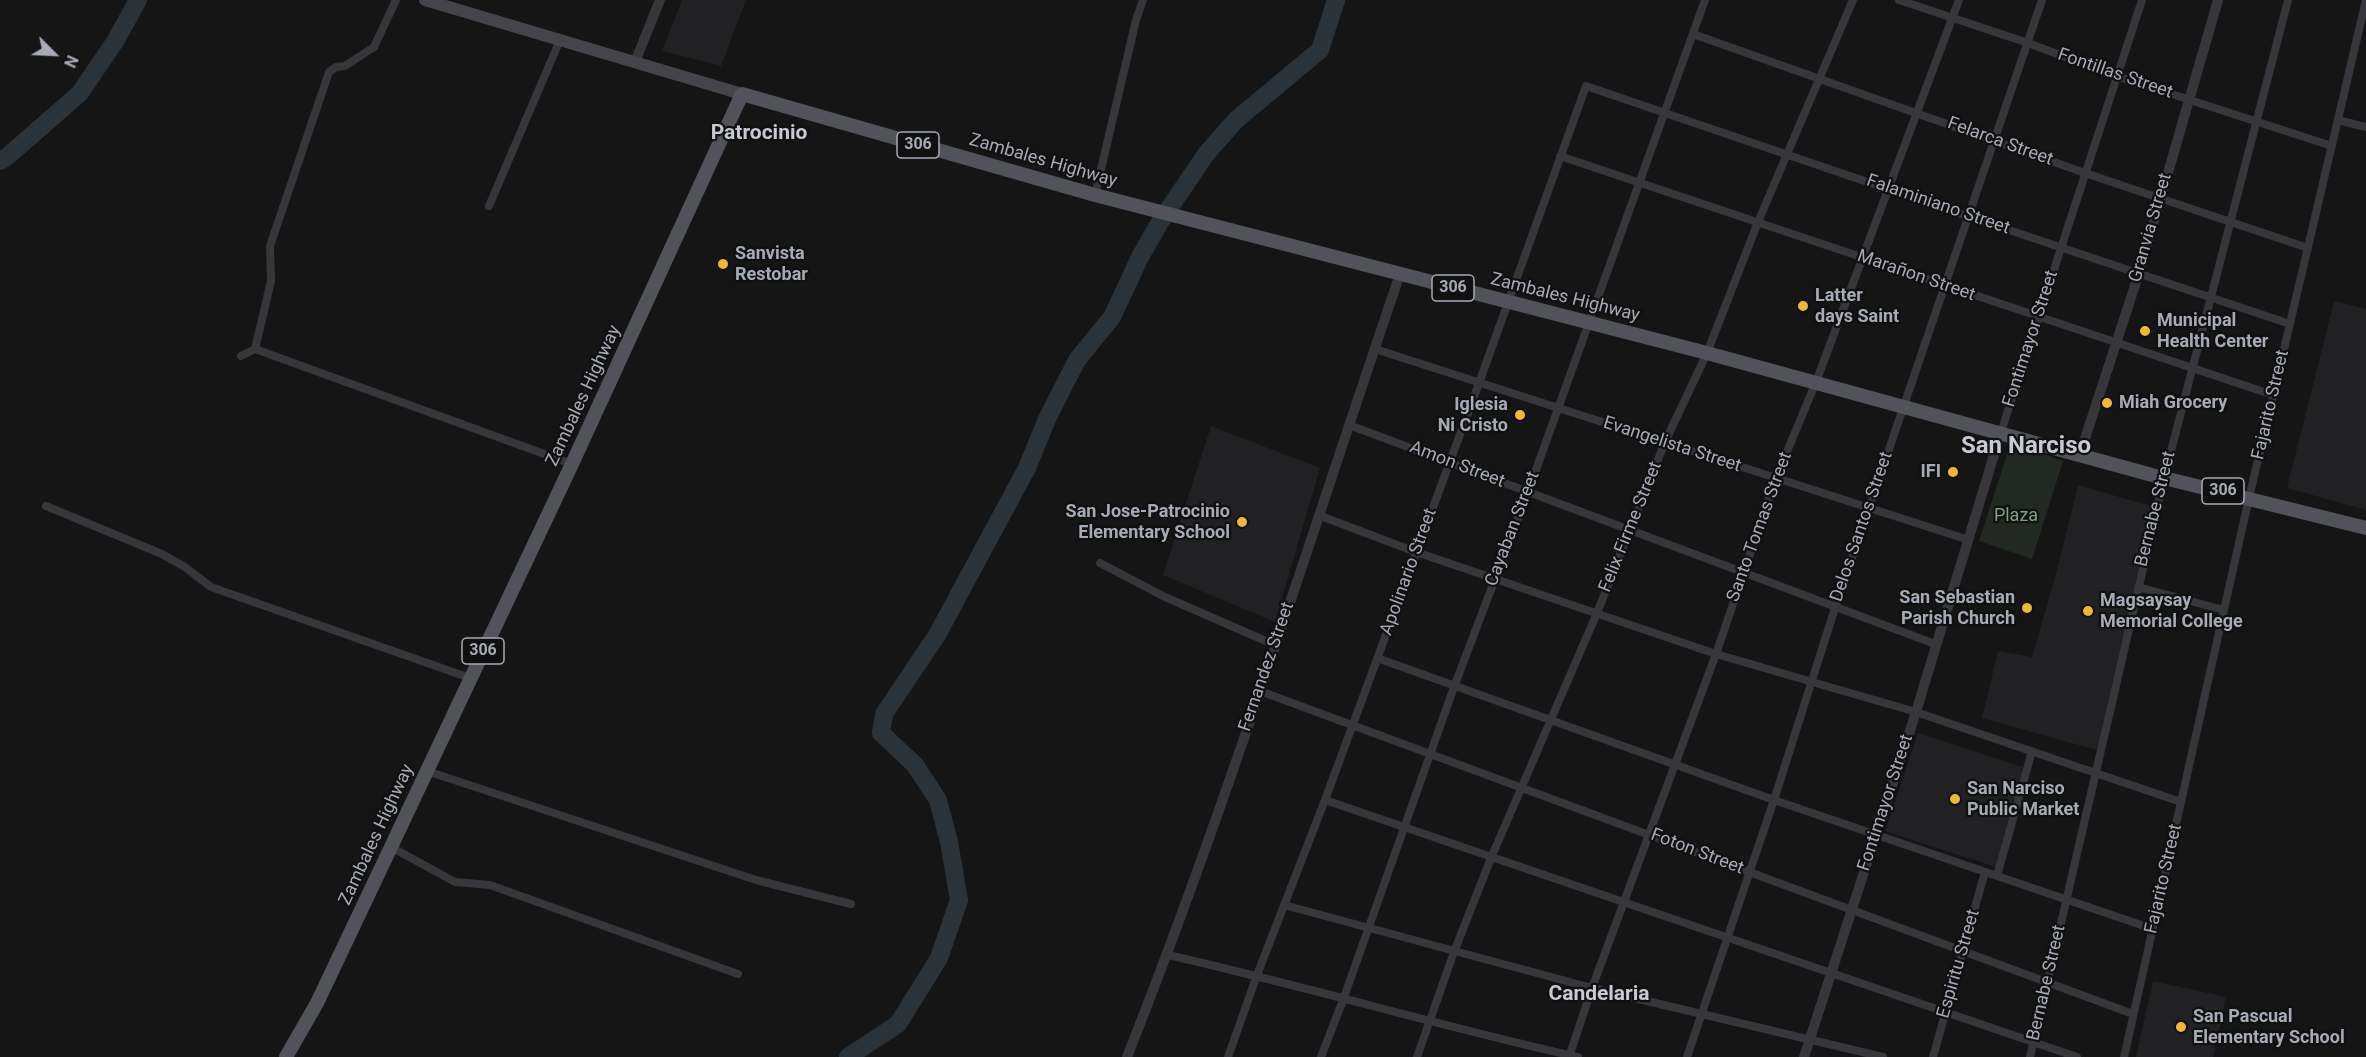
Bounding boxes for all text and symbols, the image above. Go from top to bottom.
north arrow [24,24,84,84]
street label: Fontillas Street [2055,44,2175,104]
text: N [60,52,82,71]
street label: Felarca Street [1944,113,2056,171]
district label: Patrocinio [711,121,807,147]
street label: Zambales Highway [967,130,1119,192]
road number: 306 [897,132,939,158]
street label: Falaminiano Street [1864,170,2012,240]
street label: Granvia Street [2125,171,2177,285]
place label: Sanvista Restobar [735,243,808,286]
street label: Marañon Street [1854,246,1978,306]
marker: Sanvista Restobar [716,257,730,271]
street label: Fontimayor Street [1999,268,2063,410]
street label: Zambales Highway [1488,269,1642,327]
road number: 306 [1432,275,1474,301]
place label: Latter days Saint [1815,285,1899,328]
marker: Latter days Saint [1796,299,1810,313]
place label: Municipal Health Center [2157,310,2268,352]
street label: Zambales Highway [542,322,626,470]
marker: Municipal Health Center [2138,324,2152,338]
street label: Fajarito Street [2248,348,2294,462]
place label: Miah Grocery [2119,392,2227,414]
place label: Iglesia Ni Cristo [1438,394,1508,436]
marker: Miah Grocery [2100,396,2114,410]
marker: Iglesia Ni Cristo [1513,408,1527,422]
street label: Evangelista Street [1600,413,1744,477]
district label: San Narciso [1961,433,2091,461]
street label: Amon Street [1407,437,1507,493]
street label: Santo Tomas Street [1723,449,1797,605]
street label: Delos Santos Street [1826,449,1898,605]
street label: Bernabe Street [2131,449,2181,569]
street label: Felix Firme Street [1595,458,1667,596]
place label: IFI [1921,461,1941,483]
marker: IFI [1946,465,1960,479]
street label: Cayaban Street [1481,468,1545,590]
road number: 306 [2202,478,2244,504]
place label: San Jose-Patrocinio Elementary School [1066,501,1230,544]
park label: Plaza [1994,505,2038,527]
street label: Apolinario Street [1376,506,1442,638]
marker: San Jose-Patrocinio Elementary School [1235,515,1249,529]
place label: San Sebastian Parish Church [1899,587,2015,630]
place label: Magsaysay Memorial College [2100,590,2243,632]
street label: Fernandez Street [1235,599,1299,735]
marker: San Sebastian Parish Church [2020,601,2034,615]
marker: Magsaysay Memorial College [2081,604,2095,618]
road number: 306 [462,638,504,664]
street label: Fontimayor Street [1854,732,1918,874]
street label: Zambales Highway [335,761,419,909]
place label: San Narciso Public Market [1967,778,2079,820]
marker: San Narciso Public Market [1948,792,1962,806]
street label: Fajarito Street [2141,822,2187,936]
street label: Foton Street [1647,824,1747,880]
street label: Espiritu Street [1933,907,1985,1021]
street label: Bernabe Street [2023,923,2071,1043]
district label: Candelaria [1548,982,1650,1008]
place label: San Pascual Elementary School [2193,1006,2345,1048]
marker: San Pascual Elementary School [2174,1020,2188,1034]

